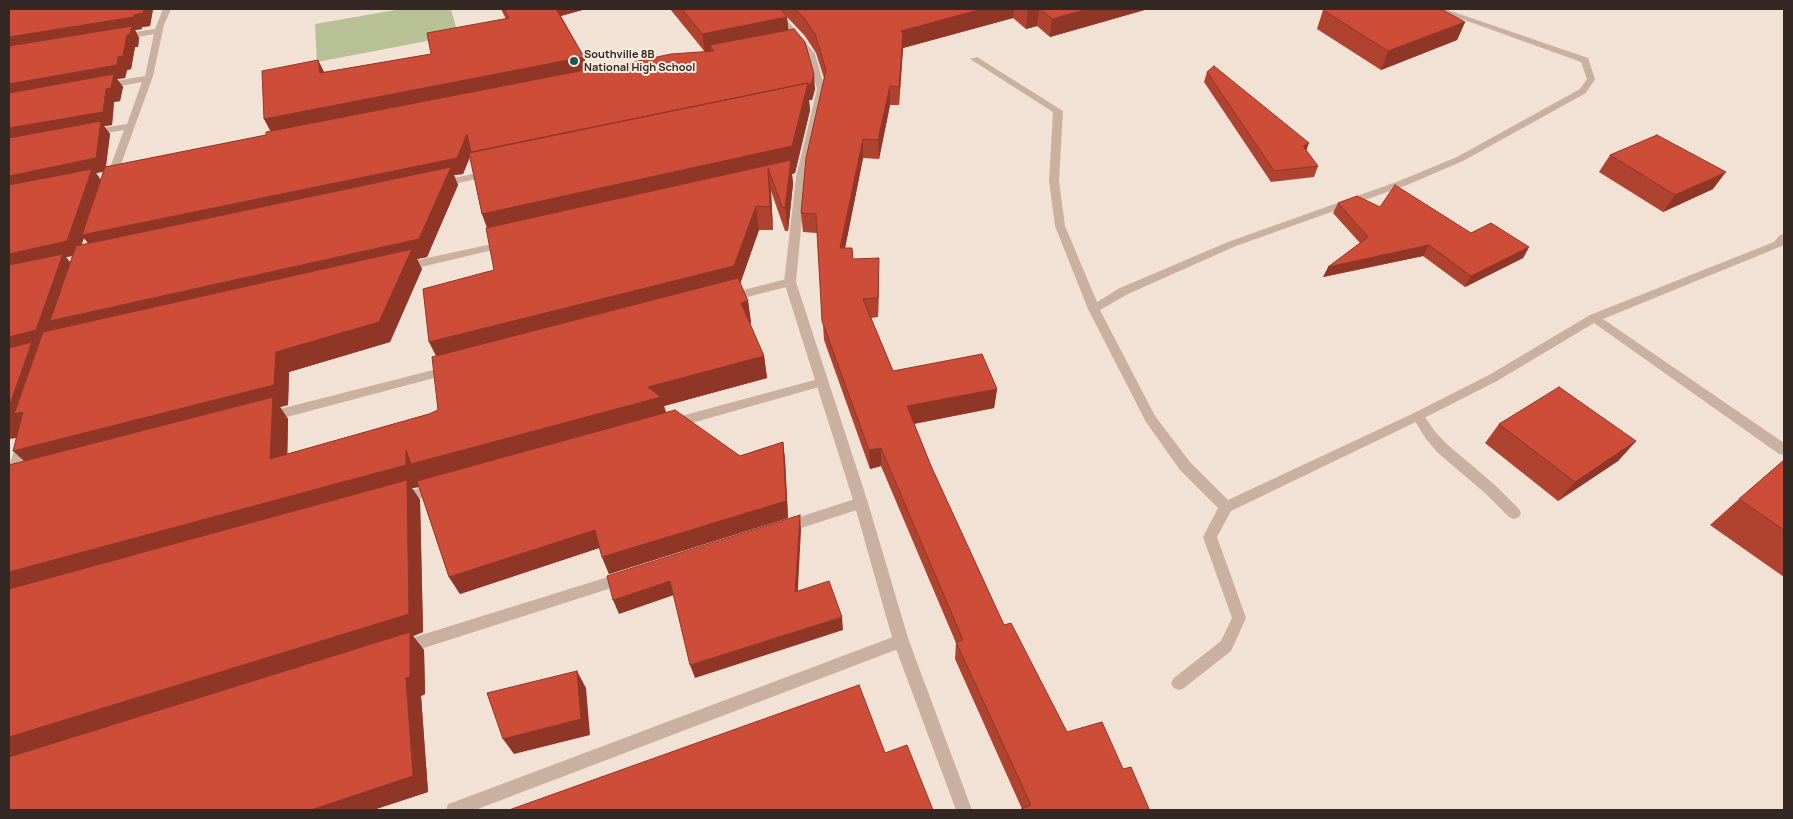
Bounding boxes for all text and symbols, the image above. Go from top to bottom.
place label: Southville 8B National High School [584,48,695,74]
marker: Southville 8B National High School [568,55,580,67]

